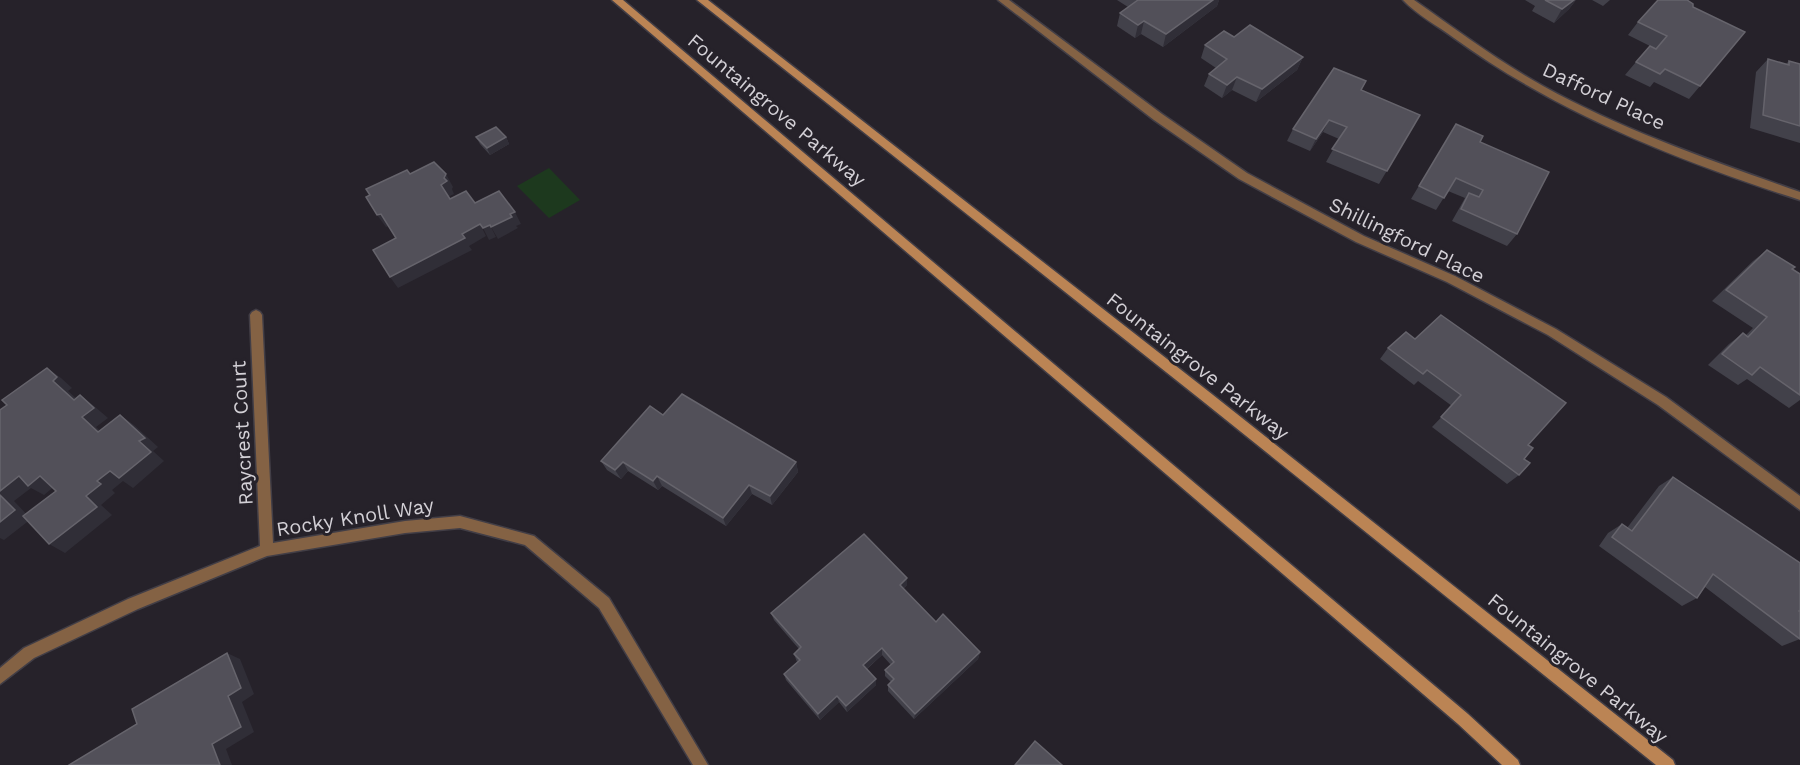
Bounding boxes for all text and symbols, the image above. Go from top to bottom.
street label: Fountaingrove Parkway [683,29,871,192]
street label: Dafford Place [1539,57,1669,135]
street label: Shillingford Place [1325,192,1489,288]
street label: Fountaingrove Parkway [1102,287,1295,445]
street label: Raycrest Court [226,360,258,506]
street label: Rocky Knoll Way [275,493,436,541]
street label: Fountaingrove Parkway [1483,588,1673,749]

